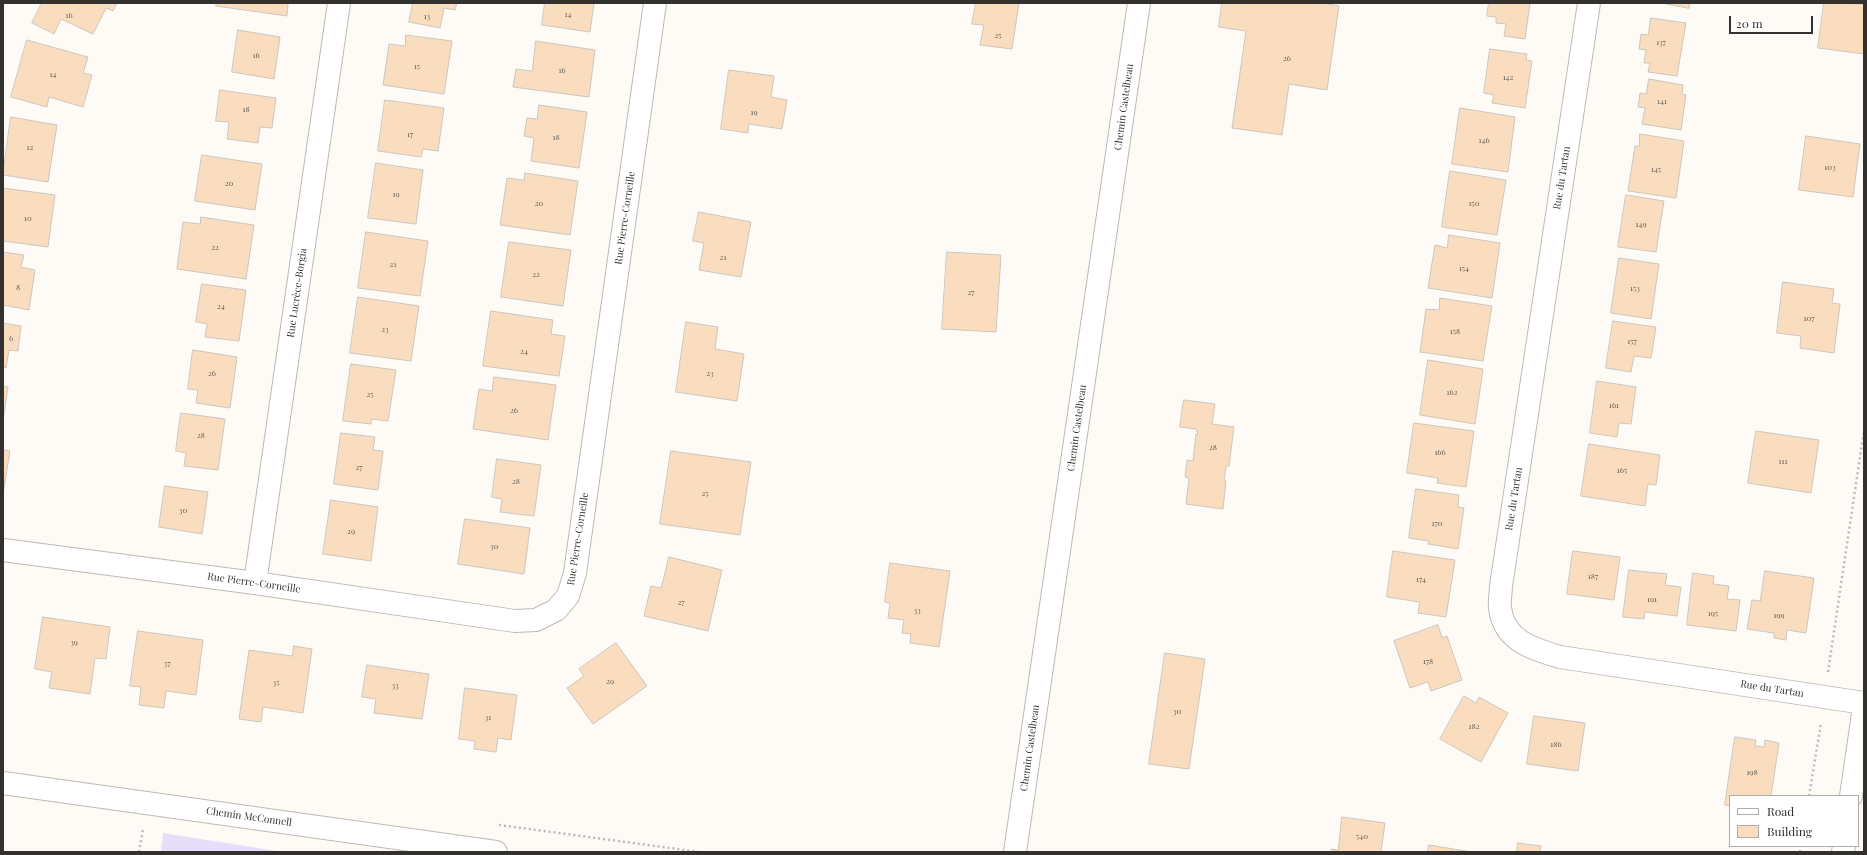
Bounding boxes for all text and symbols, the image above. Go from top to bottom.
scale bar [1731,8,1815,34]
house number: 14 [565,9,571,19]
house number: 16 [65,10,73,20]
house number: 13 [424,11,430,21]
text: 20 m [1736,15,1763,31]
house number: 25 [994,30,1002,40]
house number: 137 [1656,37,1666,47]
house number: 16 [252,50,260,60]
house number: 26 [1283,53,1291,63]
house number: 15 [414,61,420,71]
street label: Chemin Castelbeau [1112,63,1136,151]
house number: 16 [558,65,566,75]
house number: 14 [50,69,56,79]
house number: 142 [1503,72,1513,82]
house number: 141 [1657,96,1667,106]
house number: 18 [242,104,250,114]
house number: 19 [750,107,758,117]
house number: 17 [407,129,413,139]
house number: 18 [552,132,560,142]
house number: 146 [1478,135,1490,145]
house number: 12 [27,142,33,152]
street label: Rue du Tartan [1551,145,1573,211]
house number: 103 [1824,162,1836,172]
house number: 145 [1651,164,1661,174]
street label: Rue Pierre-Corneille [613,171,637,265]
house number: 20 [225,178,233,188]
house number: 19 [392,189,400,199]
house number: 20 [535,198,543,208]
house number: 150 [1469,198,1479,208]
house number: 10 [24,213,32,223]
house number: 149 [1636,219,1646,229]
house number: 22 [211,242,219,252]
street label: Rue Lucrèce-Borgia [285,248,309,338]
house number: 21 [720,252,726,262]
house number: 21 [390,259,396,269]
house number: 154 [1459,263,1469,273]
house number: 22 [532,269,540,279]
house number: 8 [16,282,20,292]
house number: 153 [1630,283,1640,293]
house number: 27 [967,287,975,297]
house number: 24 [217,301,225,311]
house number: 107 [1803,313,1815,323]
house number: 23 [381,324,389,334]
house number: 158 [1450,326,1460,336]
house number: 6 [9,333,13,343]
house number: 157 [1627,336,1637,346]
house number: 24 [520,346,528,356]
house number: 26 [208,368,216,378]
house number: 23 [706,368,714,378]
street label: Chemin Castelbeau [1065,384,1089,472]
house number: 162 [1447,387,1457,397]
house number: 25 [366,389,374,399]
house number: 161 [1609,400,1619,410]
house number: 26 [510,405,518,415]
house number: 28 [197,430,205,440]
house number: 28 [1209,442,1217,452]
house number: 166 [1434,447,1446,457]
house number: 111 [1779,456,1787,466]
house number: 27 [355,462,363,472]
house number: 165 [1617,465,1627,475]
street label: Rue du Tartan [1503,466,1525,532]
house number: 28 [512,476,520,486]
house number: 25 [701,488,709,498]
street label: Rue Pierre-Corneille [565,492,591,586]
house number: 30 [179,505,187,515]
house number: 170 [1431,518,1443,528]
house number: 29 [347,526,355,536]
house number: 30 [490,541,498,551]
street label: Rue Pierre-Corneille [207,571,301,595]
house number: 187 [1588,571,1598,581]
house number: 174 [1416,574,1426,584]
house number: 191 [1647,594,1657,604]
house number: 27 [677,597,685,607]
house number: 33 [913,605,921,615]
house number: 195 [1708,608,1718,618]
house number: 199 [1773,610,1785,620]
house number: 39 [70,637,78,647]
house number: 178 [1423,656,1433,666]
house number: 37 [164,658,170,668]
house number: 29 [606,676,614,686]
house number: 35 [273,677,279,687]
street label: Rue du Tartan [1739,678,1805,700]
house number: 33 [391,680,399,690]
street label: Chemin Castelbeau [1018,704,1042,792]
house number: 30 [1173,706,1181,716]
house number: 31 [485,712,491,722]
house number: 182 [1469,721,1479,731]
house number: 186 [1550,739,1562,749]
house number: 198 [1746,767,1758,777]
legend [1729,795,1859,847]
text: Road [1767,803,1794,819]
street label: Chemin McConnell [205,805,293,829]
text: Building [1767,823,1812,839]
house number: 540 [1356,831,1368,841]

